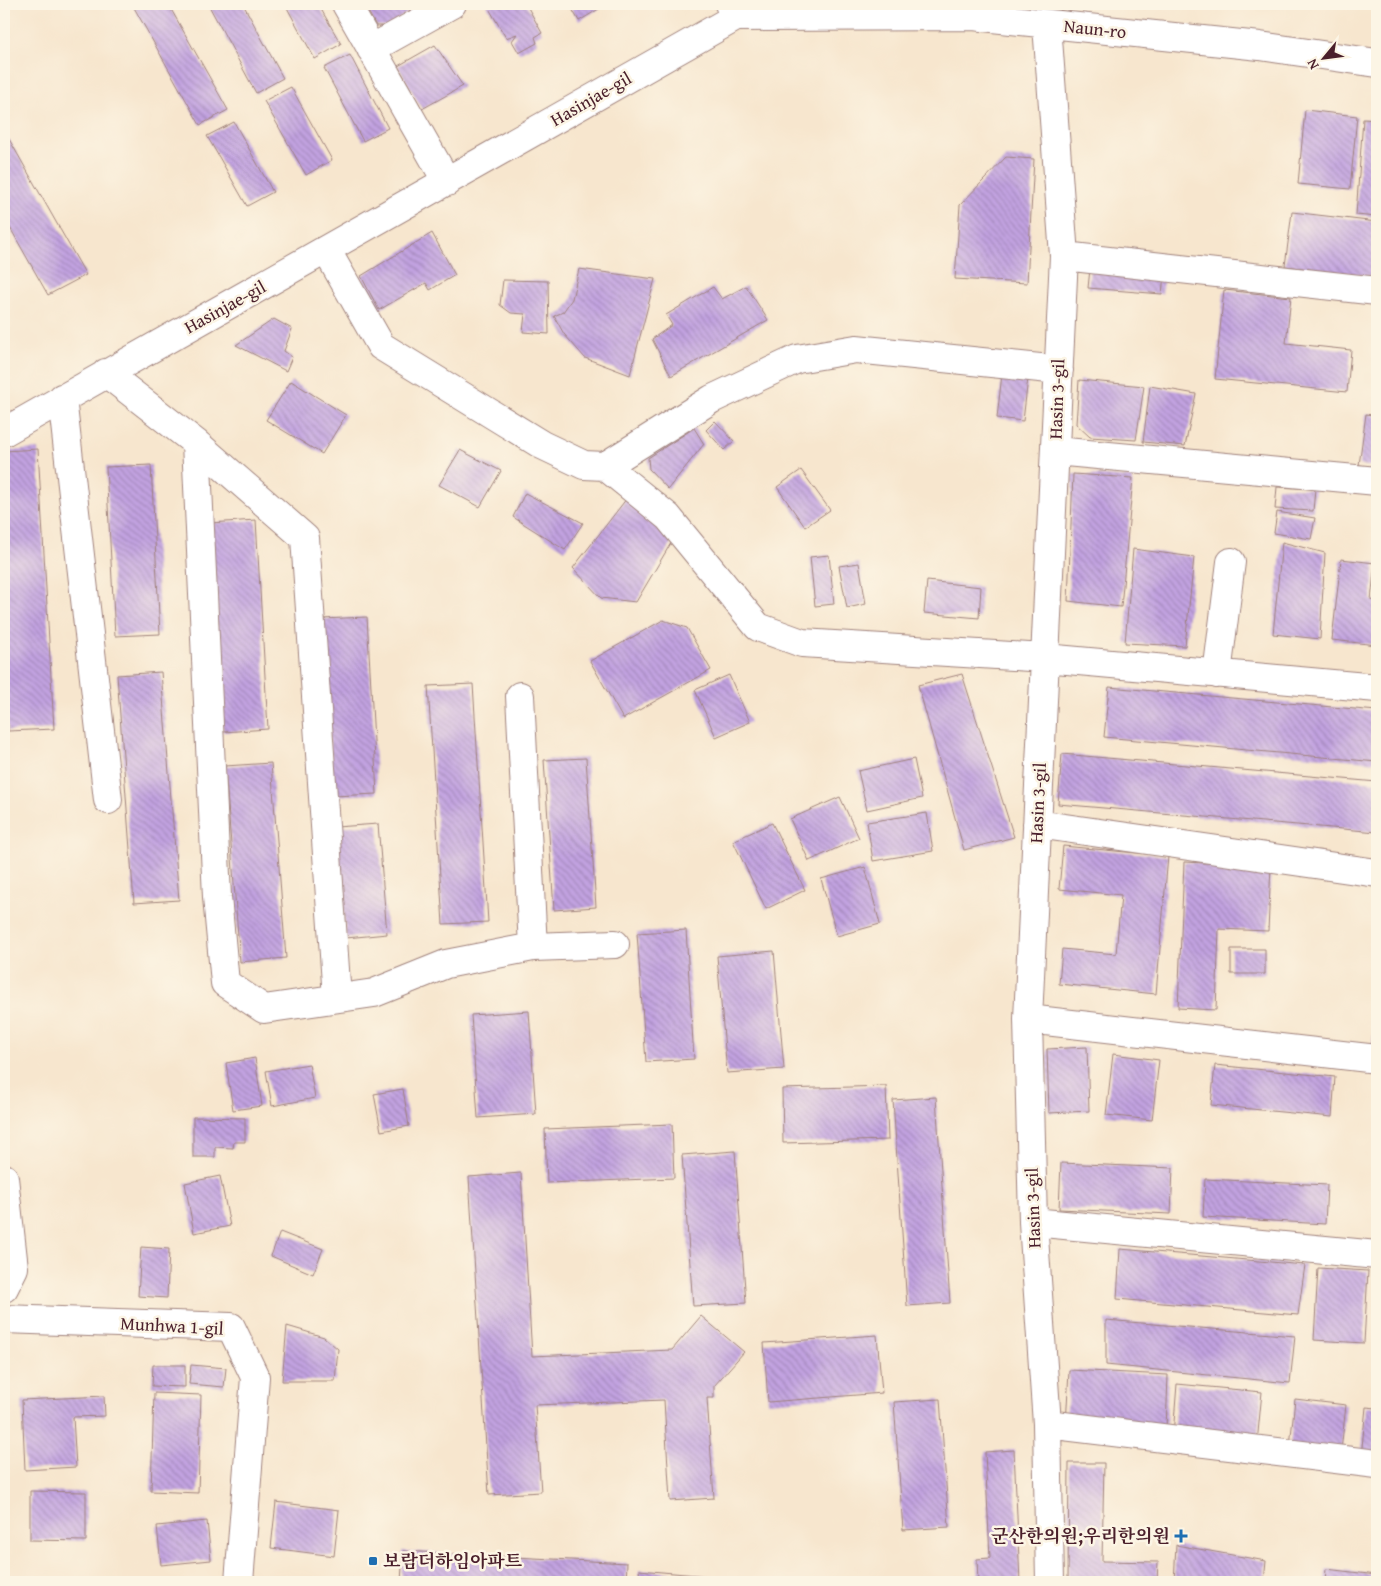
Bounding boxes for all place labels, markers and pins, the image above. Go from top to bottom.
place label: 군산한의원;우리한의원 [991,1522,1170,1549]
marker: 군산한의원;우리한의원 [1174,1529,1188,1543]
place label: 보람더하임아파트 [383,1547,523,1574]
marker: 보람더하임아파트 [367,1555,379,1567]

